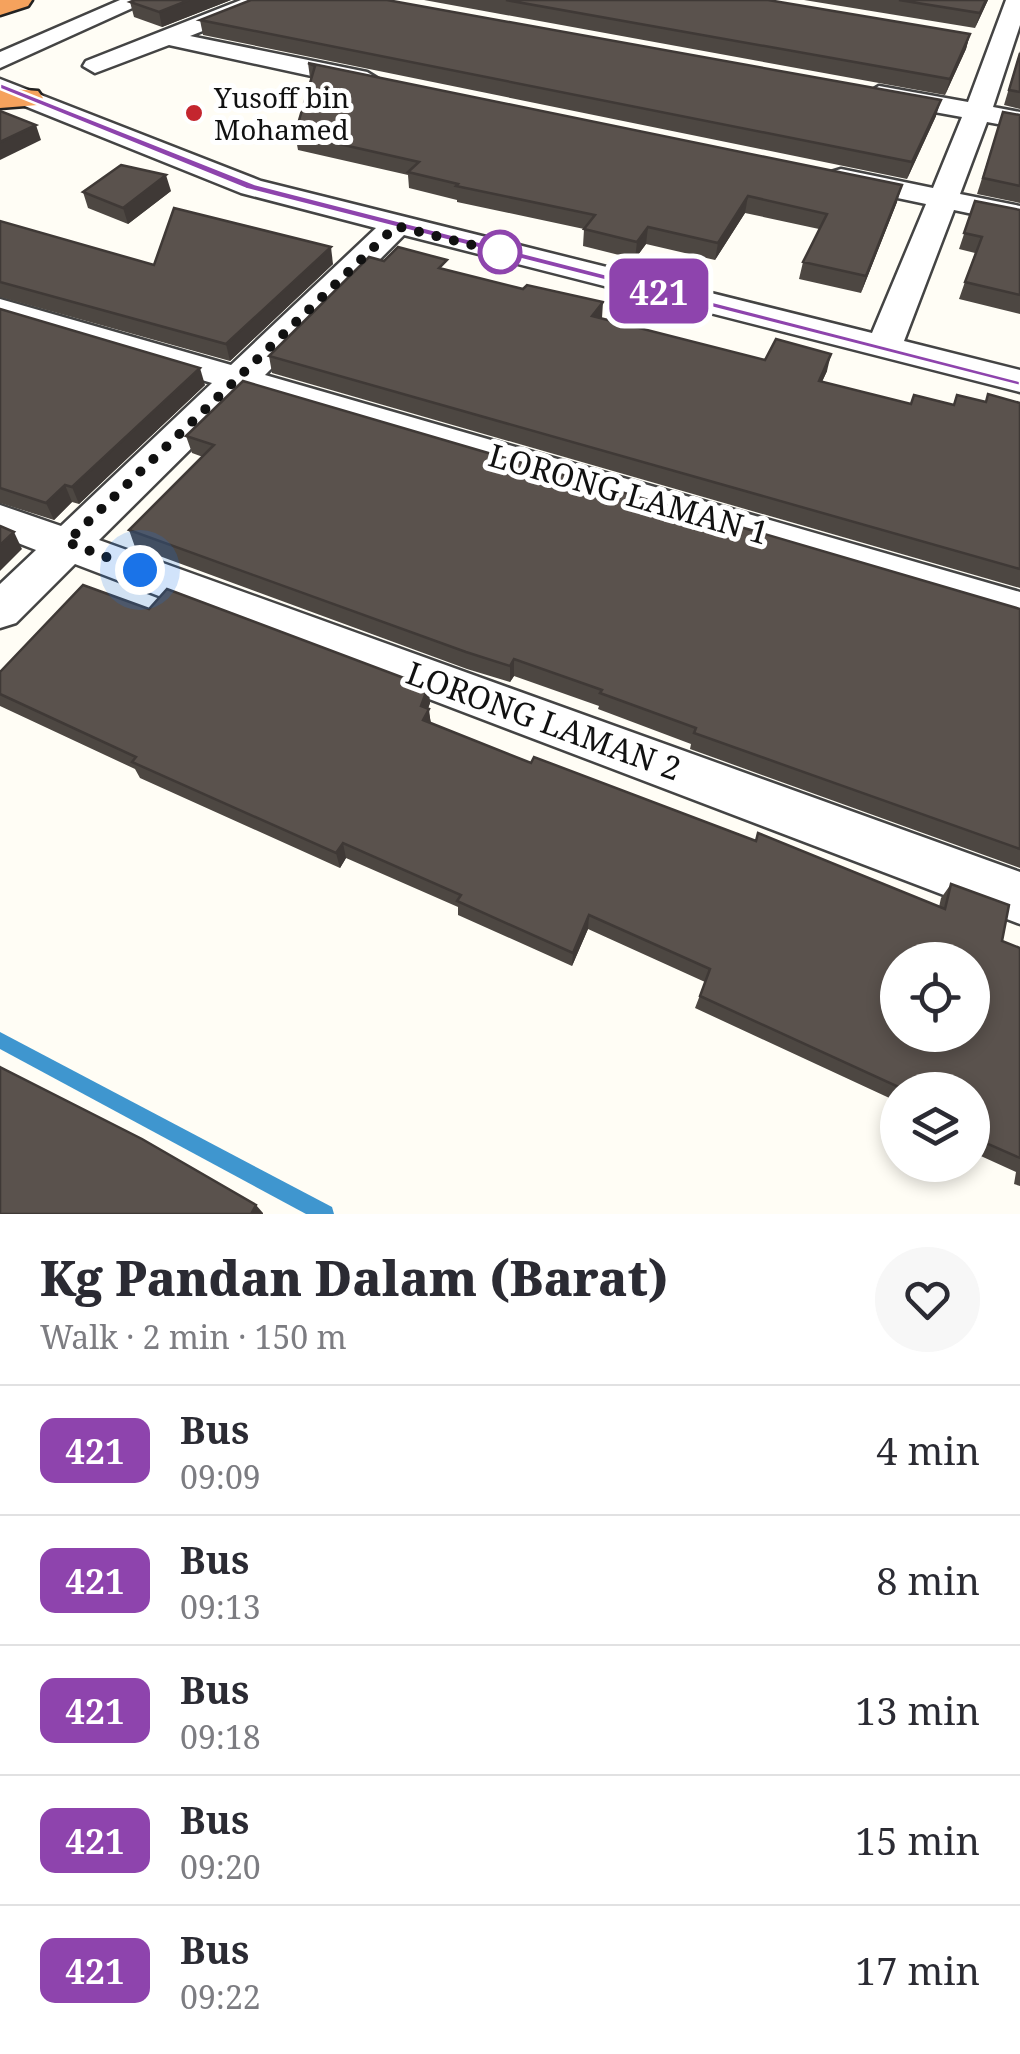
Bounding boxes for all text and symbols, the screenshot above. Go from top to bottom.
place label: Yusoff bin Mohamed [213,78,349,148]
marker: Yusoff bin Mohamed [183,102,205,124]
unlabelled marker [479,231,521,273]
line badge: 421 [602,258,716,324]
text: 421 [629,268,689,315]
street label: LORONG LAMAN 1 [484,432,774,554]
your location [115,545,165,595]
street label: LORONG LAMAN 2 [401,650,687,790]
map controls [880,942,990,1182]
button: locate [880,942,990,1052]
button: layers [880,1072,990,1182]
text: Kg Pandan Dalam (Barat) [40,1245,668,1310]
button: heart [875,1247,980,1352]
text: Walk · 2 min · 150 m [40,1315,347,1358]
text: Bus [180,1403,249,1455]
text: 4 min [876,1424,980,1476]
text: 421 [65,1427,125,1474]
text: 09:09 [180,1455,261,1498]
text: Bus [180,1533,249,1585]
text: 8 min [876,1554,980,1606]
text: 421 [65,1557,125,1604]
text: 09:13 [180,1585,261,1628]
text: Bus [180,1663,249,1715]
text: 13 min [855,1684,980,1736]
text: 421 [65,1687,125,1734]
text: 09:18 [180,1715,261,1758]
text: Bus [180,1793,249,1845]
text: 15 min [855,1814,980,1866]
text: 421 [65,1817,125,1864]
text: 09:20 [180,1845,261,1888]
text: Bus [180,1923,249,1975]
text: 17 min [855,1944,980,1996]
text: 421 [65,1947,125,1994]
text: 09:22 [180,1975,261,2018]

